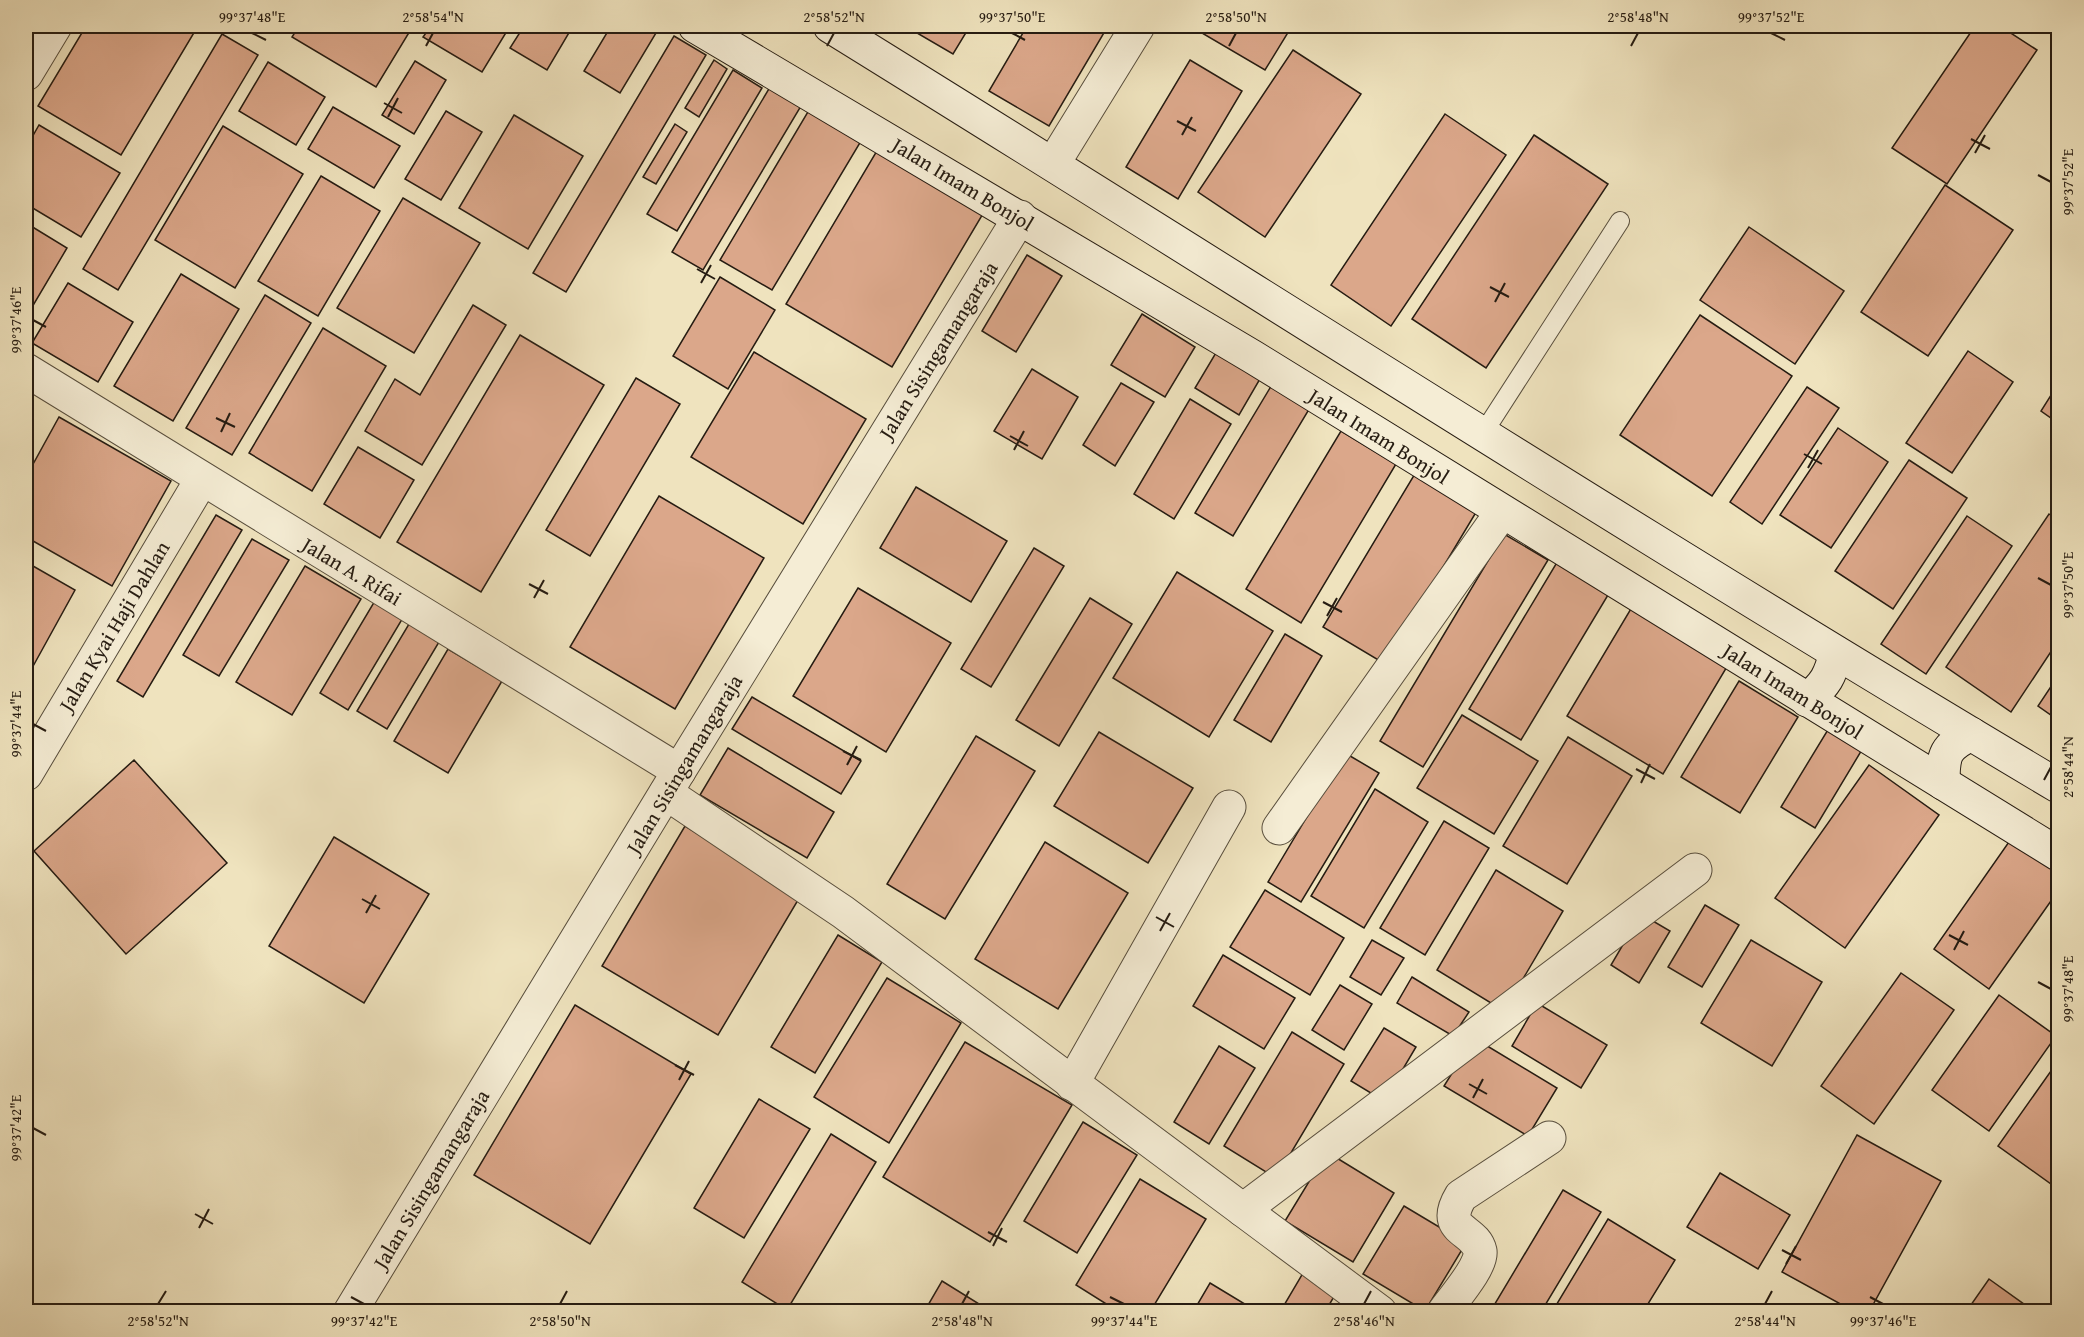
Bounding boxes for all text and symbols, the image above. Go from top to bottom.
text: 99°37'48"E [219,6,286,27]
text: 2°58'54"N [402,6,464,27]
text: 2°58'52"N [803,6,865,27]
text: 99°37'50"E [979,6,1046,27]
text: 2°58'50"N [1205,6,1267,27]
text: 2°58'48"N [1607,6,1669,27]
text: 99°37'52"E [1738,6,1805,27]
street label: Jalan Imam Bonjol [884,128,1040,239]
text: 99°37'52"E [2057,148,2078,215]
street label: Jalan Sisingamangaraja [869,255,1005,447]
text: 99°37'46"E [5,286,26,353]
street label: Jalan Imam Bonjol [1300,379,1455,492]
street label: Jalan A. Rifai [294,527,408,613]
street label: Jalan Kyai Haji Dahlan [49,535,177,720]
text: 99°37'50"E [2057,551,2078,618]
street label: Jalan Imam Bonjol [1714,634,1869,747]
street label: Jalan Sisingamangaraja [617,668,750,862]
text: 99°37'44"E [5,690,26,757]
text: 2°58'44"N [2057,736,2078,798]
text: 99°37'48"E [2057,955,2078,1022]
street label: Jalan Sisingamangaraja [364,1083,497,1277]
text: 99°37'42"E [5,1094,26,1161]
text: 2°58'52"N [127,1310,189,1331]
text: 99°37'42"E [331,1310,398,1331]
text: 2°58'50"N [529,1310,591,1331]
text: 2°58'48"N [931,1310,993,1331]
text: 99°37'44"E [1091,1310,1158,1331]
text: 2°58'46"N [1333,1310,1395,1331]
text: 2°58'44"N [1734,1310,1796,1331]
text: 99°37'46"E [1850,1310,1917,1331]

